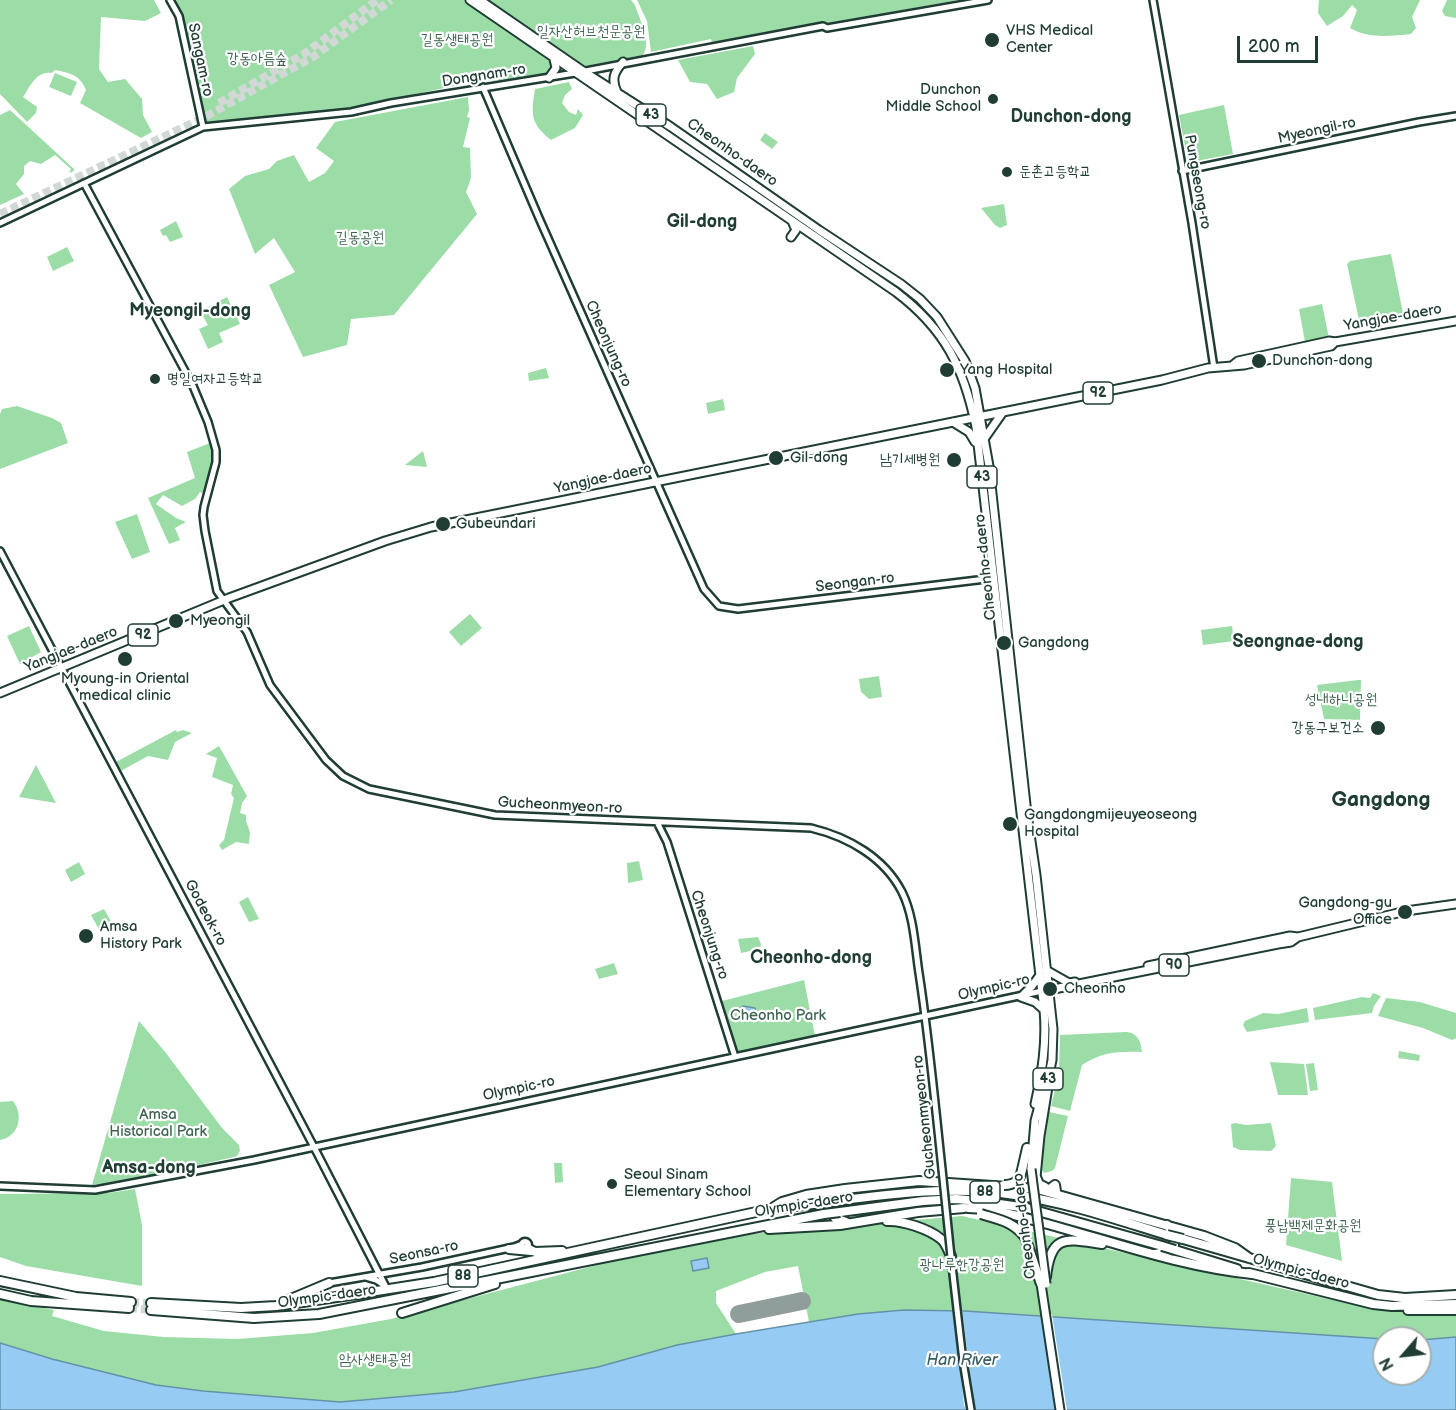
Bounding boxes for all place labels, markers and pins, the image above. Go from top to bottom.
place label: VHS Medical Center [1006,22,1093,57]
marker: VHS Medical Center [983,31,1001,49]
place label: Dunchon Middle School [885,81,981,116]
marker: Dunchon Middle School [986,92,1000,106]
place label: 둔촌고등학교 [1019,163,1091,181]
marker: 둔촌고등학교 [1000,165,1014,179]
marker: Dunchon-dong [1250,352,1268,370]
place label: Dunchon-dong [1272,352,1373,370]
marker: Yang Hospital [938,361,956,379]
place label: Yang Hospital [960,361,1052,379]
place label: 명일여자고등학교 [167,370,264,388]
marker: 명일여자고등학교 [148,372,162,386]
marker: Gil-dong [767,449,785,467]
place label: Gil-dong [790,449,848,467]
place label: 남기세병원 [880,451,940,469]
marker: 남기세병원 [945,451,963,469]
marker: Gubeundari [434,515,452,533]
place label: Gubeundari [456,515,536,533]
marker: Myeongil [167,612,185,630]
place label: Myeongil [190,612,250,630]
marker: Gangdong [995,634,1013,652]
place label: Gangdong [1018,634,1089,652]
marker: Myoung-in Oriental medical clinic [116,650,134,668]
place label: Myoung-in Oriental medical clinic [61,670,189,705]
place label: 강동구보건소 [1292,719,1364,737]
marker: 강동구보건소 [1369,719,1387,737]
place label: Gangdongmijeuyeoseong Hospital [1024,806,1197,841]
marker: Gangdongmijeuyeoseong Hospital [1001,815,1019,833]
place label: Gangdong-gu Office [1298,894,1392,929]
marker: Gangdong-gu Office [1396,903,1414,921]
place label: Amsa History Park [100,918,182,953]
marker: Amsa History Park [77,927,95,945]
marker: Cheonho [1041,980,1059,998]
place label: Cheonho [1064,980,1126,998]
place label: Seoul Sinam Elementary School [624,1166,751,1201]
marker: Seoul Sinam Elementary School [605,1177,619,1191]

